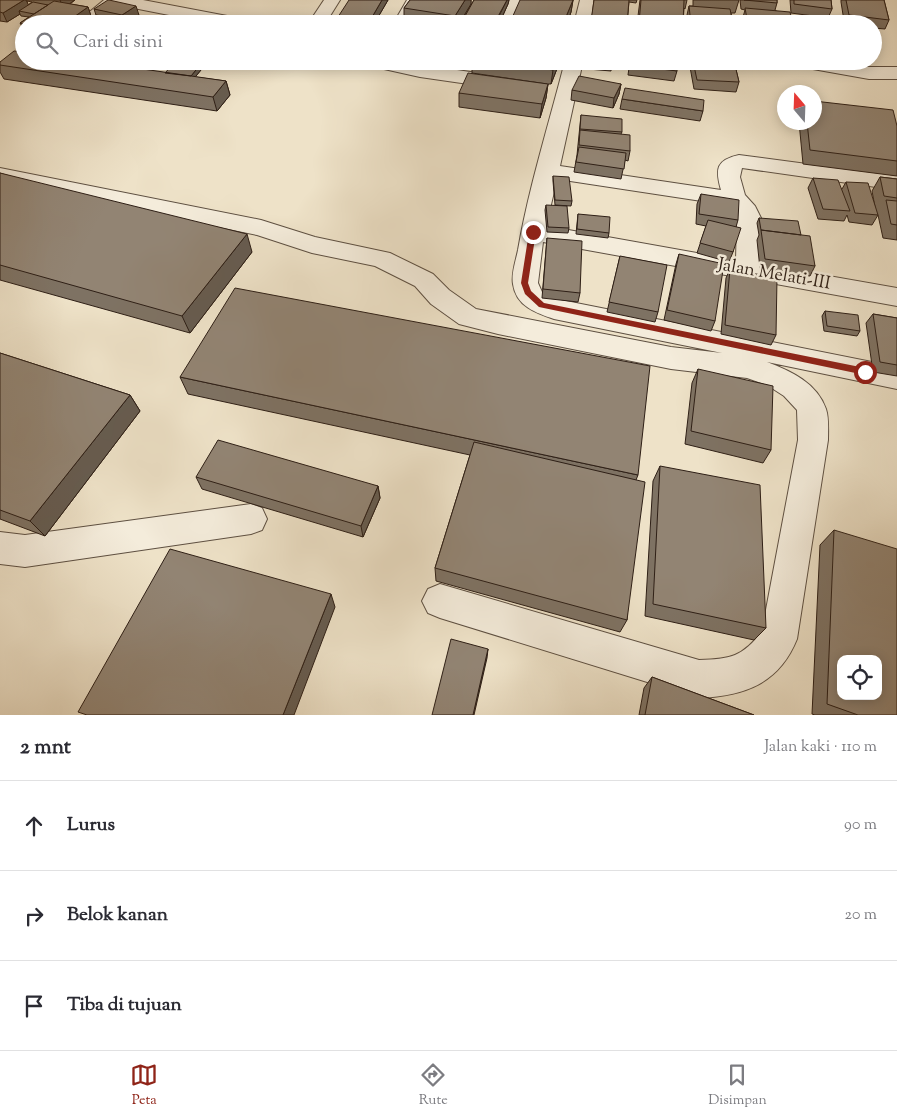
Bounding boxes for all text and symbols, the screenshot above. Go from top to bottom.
search box [15,15,882,70]
icon: search [33,29,61,57]
text: Cari di sini [73,29,163,56]
north arrow [777,85,822,130]
route end [522,221,545,244]
street label: Jalan Melati-III [715,252,832,298]
route start [854,361,877,384]
map controls [837,655,882,700]
button: locate [837,655,882,700]
text: 2 mnt [20,733,71,763]
text: Jalan kaki · 110 m [764,736,877,759]
icon: ahead [20,812,48,840]
text: Lurus [67,812,115,839]
text: 90 m [844,814,877,837]
icon: right [20,902,48,930]
text: Belok kanan [67,902,168,929]
text: 20 m [844,904,877,927]
icon: arrive [20,992,48,1020]
text: Tiba di tujuan [67,992,182,1019]
tab: Peta [130,1061,158,1111]
tab: Rute [419,1061,448,1111]
tab: Disimpan [708,1061,767,1111]

